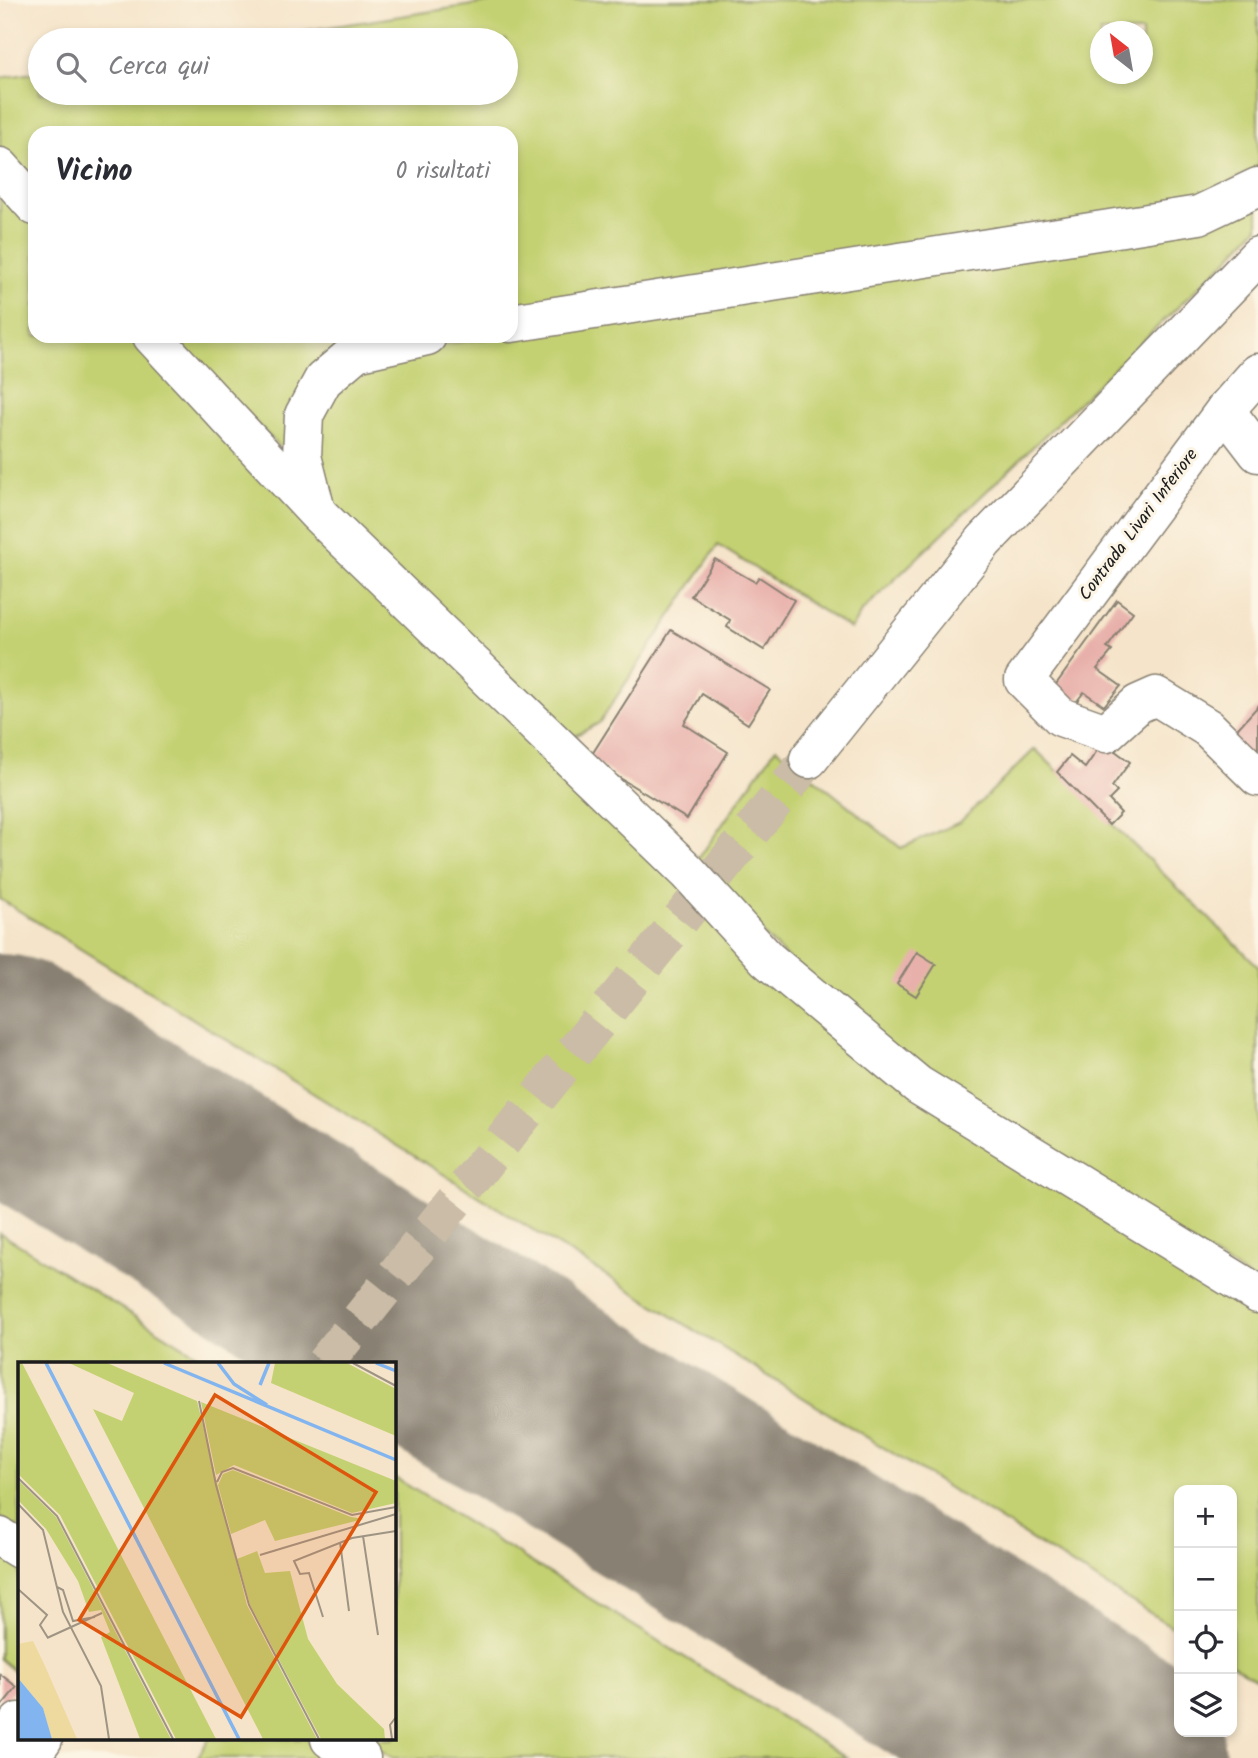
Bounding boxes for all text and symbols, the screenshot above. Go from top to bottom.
north arrow [1090,21,1153,84]
search box [28,28,518,105]
text: Cerca qui [108,46,209,88]
icon: search [52,48,90,86]
text: Vicino [56,148,133,196]
text: 0 risultati [396,154,490,190]
street label: Contrada Livari Inferiore [1072,443,1206,607]
inset map [18,1362,396,1740]
map controls [1174,1485,1237,1737]
button: + [1174,1485,1237,1548]
button: − [1174,1548,1237,1611]
button: locate [1174,1611,1237,1674]
button: layers [1174,1674,1237,1737]

